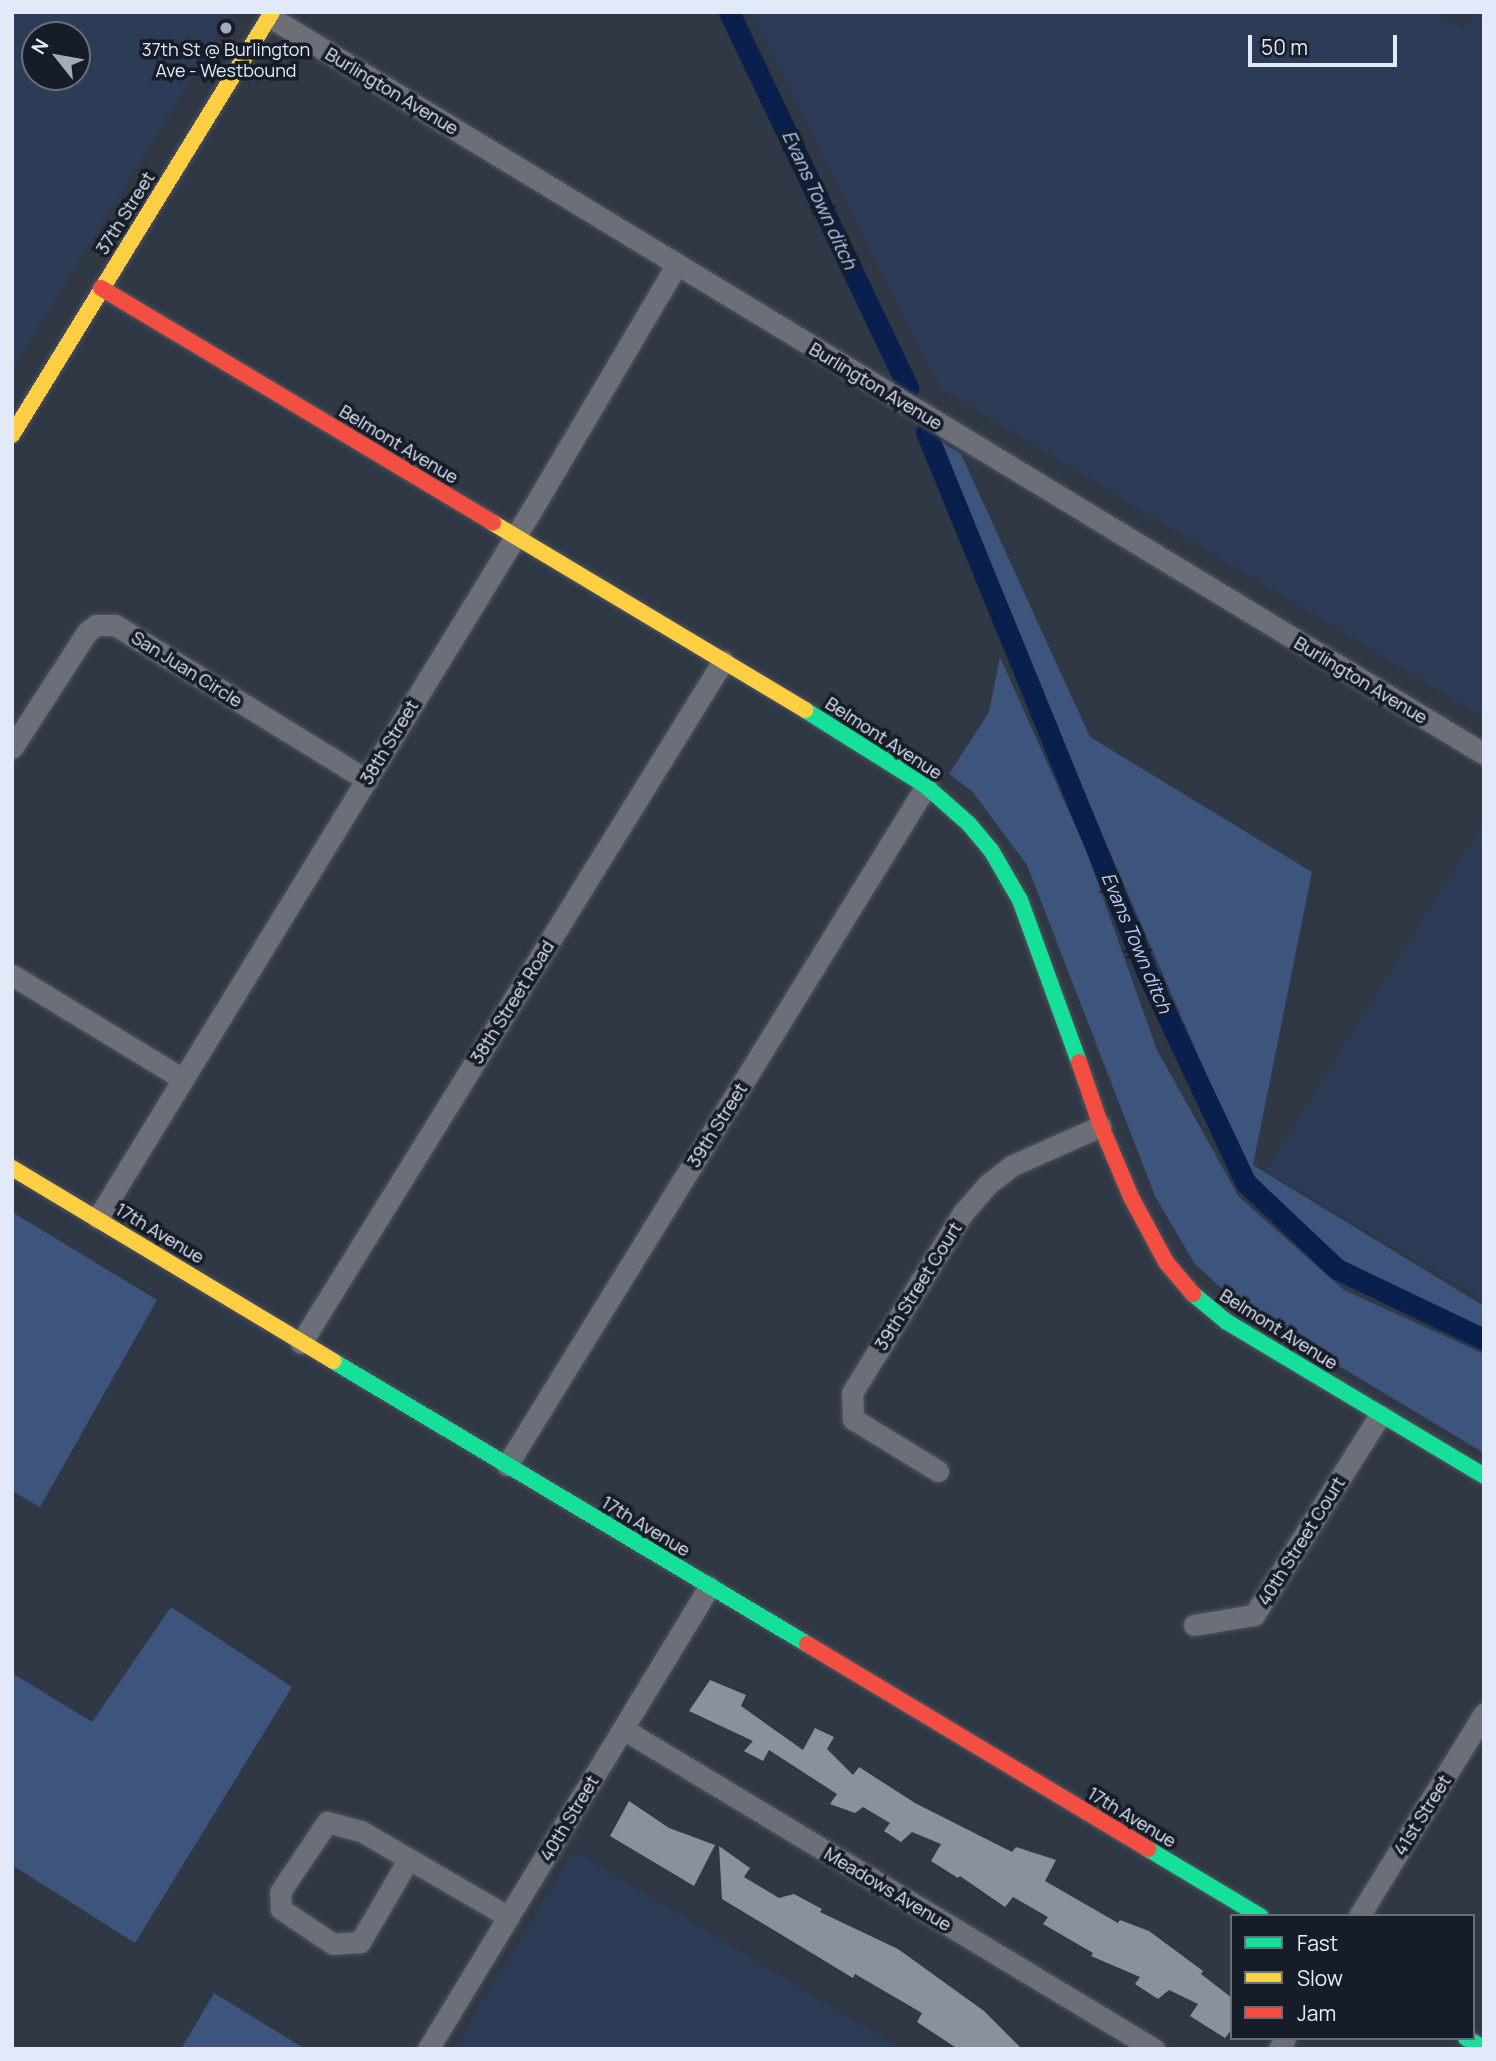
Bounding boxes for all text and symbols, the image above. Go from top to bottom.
marker: 37th St @ Burlington Ave - Westbound [218,20,234,36]
north arrow [21,21,91,91]
scale bar [1251,21,1400,65]
text: 50 m [1261,33,1308,61]
text: N [25,34,54,59]
place label: 37th St @ Burlington Ave - Westbound [142,39,310,82]
street label: Burlington Avenue [322,43,462,139]
water label: Evans Town ditch [777,127,861,273]
street label: 37th Street [91,168,159,258]
street label: Burlington Avenue [806,338,946,434]
street label: Belmont Avenue [336,400,462,488]
street label: San Juan Circle [128,626,246,712]
street label: Burlington Avenue [1291,632,1431,728]
street label: Belmont Avenue [822,692,946,784]
street label: 38th Street [355,696,423,788]
water label: Evans Town ditch [1096,869,1176,1017]
street label: 38th Street Road [465,936,559,1068]
street label: 39th Street [683,1079,751,1171]
street label: 17th Avenue [112,1198,208,1268]
street label: 39th Street Court [870,1218,966,1354]
street label: Belmont Avenue [1216,1284,1342,1374]
street label: 40th Street Court [1253,1473,1349,1609]
street label: 17th Avenue [598,1491,694,1561]
street label: 40th Street [535,1771,603,1865]
street label: 41st Street [1389,1771,1455,1859]
street label: 17th Avenue [1084,1782,1180,1852]
street label: Meadows Avenue [820,1843,956,1935]
legend [1230,1914,1475,2040]
text: Fast [1297,1929,1338,1957]
text: Slow [1297,1964,1343,1992]
text: Jam [1297,1999,1336,2027]

